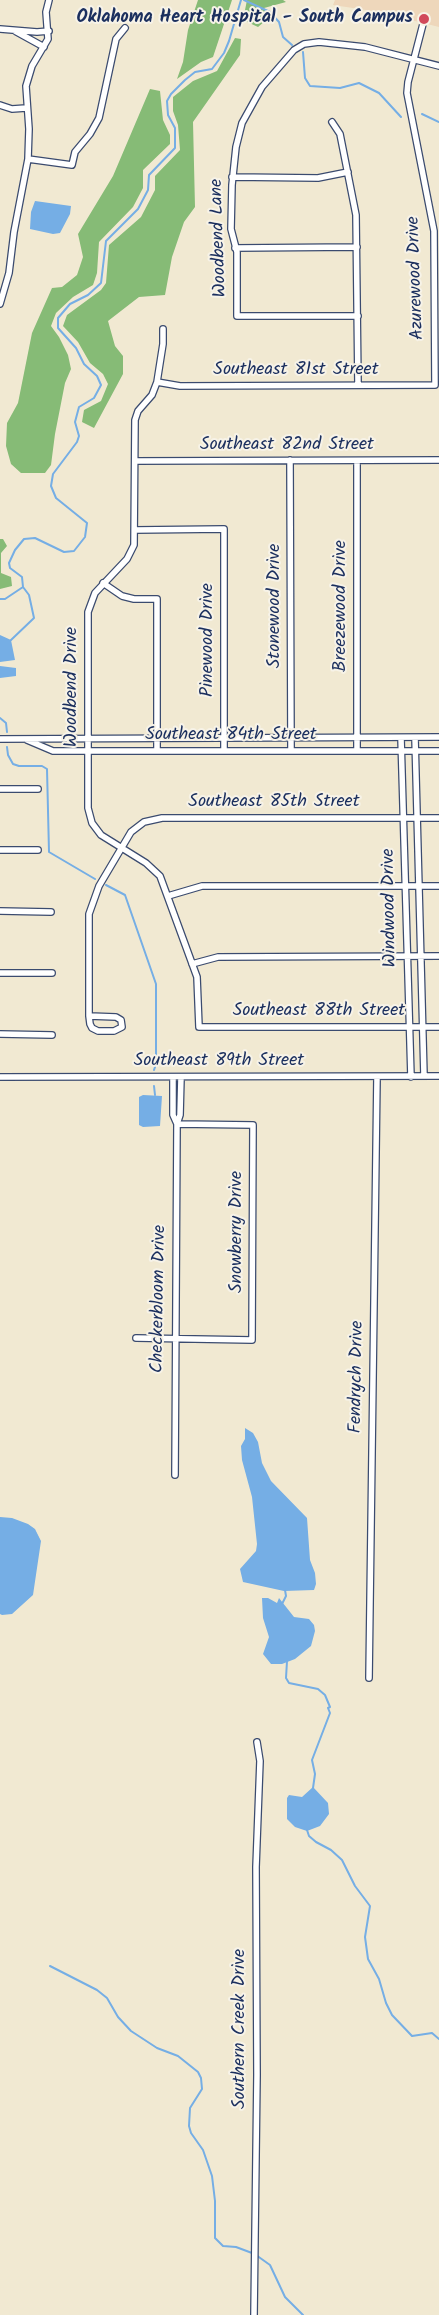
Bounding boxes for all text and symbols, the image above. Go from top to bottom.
place label: Oklahoma Heart Hospital - South Campus [76,8,413,30]
marker: Oklahoma Heart Hospital - South Campus [417,12,431,26]
street label: Woodbend Lane [207,178,233,298]
street label: Azurewood Drive [404,216,430,340]
street label: Southeast 81st Street [213,360,379,382]
street label: Southeast 82nd Street [200,435,374,457]
street label: Breezewood Drive [331,540,353,672]
street label: Stonewood Drive [265,544,287,668]
street label: Pinewood Drive [198,583,220,697]
street label: Woodbend Drive [62,627,84,747]
street label: Southeast 84th Street [145,725,317,747]
street label: Southeast 85th Street [188,792,360,814]
street label: Windwood Drive [379,848,403,968]
street label: Southeast 88th Street [233,1001,405,1023]
street label: Southeast 89th Street [134,1051,304,1073]
street label: Snowberry Drive [227,1171,249,1293]
street label: Checkerbloom Drive [148,1225,172,1373]
street label: Fendrych Drive [346,1320,370,1434]
street label: Southern Creek Drive [230,1949,252,2109]

